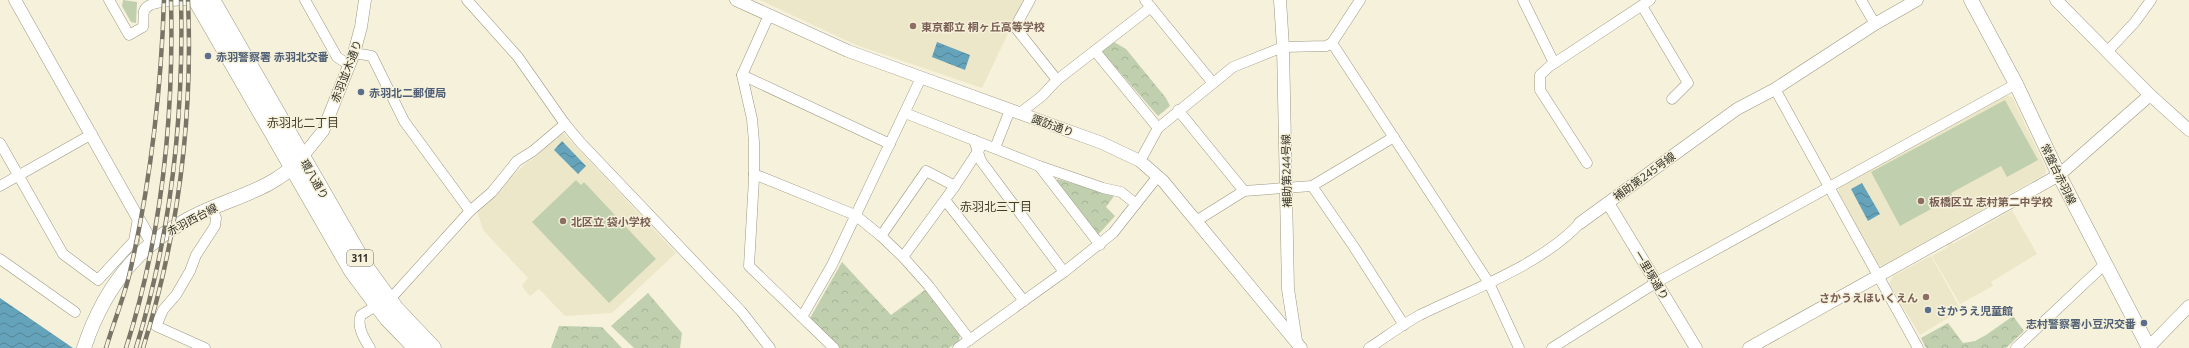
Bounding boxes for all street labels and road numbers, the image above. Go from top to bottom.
street label: 赤羽並木通り [327,38,365,104]
street label: 諏訪通り [1030,110,1076,140]
street label: 補助第244号線 [1278,134,1294,208]
street label: 常盤台赤羽線 [2038,141,2080,207]
street label: 補助第245号線 [1610,148,1678,204]
street label: 環八通り [298,156,332,202]
street label: 赤羽西台線 [164,199,220,239]
street label: 一里塚通り [1631,248,1673,302]
road number: 311 [347,250,373,266]

